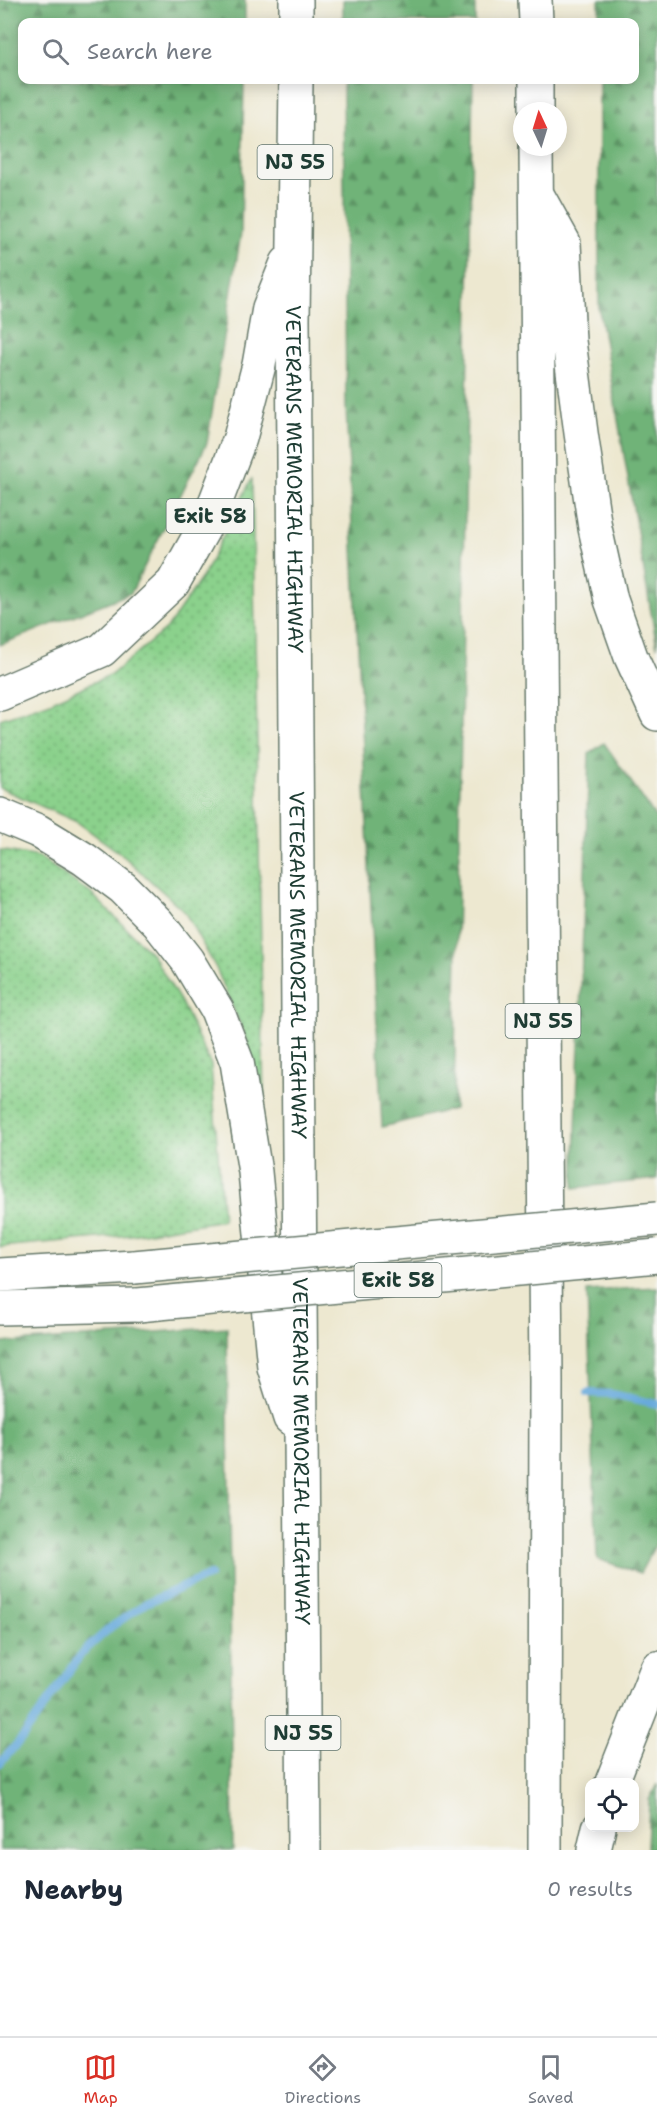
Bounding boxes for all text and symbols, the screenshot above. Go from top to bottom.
search box [18,18,639,84]
icon: search [39,35,72,68]
text: Search here [87,37,213,66]
north arrow [513,102,567,156]
road number: NJ 55 [258,145,332,179]
street label: VETERANS MEMORIAL HIGHWAY [279,305,309,653]
road number: Exit 58 [166,499,254,533]
street label: VETERANS MEMORIAL HIGHWAY [282,791,313,1139]
road number: NJ 55 [506,1004,580,1038]
road number: Exit 58 [354,1263,442,1297]
street label: VETERANS MEMORIAL HIGHWAY [286,1277,316,1625]
road number: NJ 55 [266,1716,340,1750]
map controls [585,1778,639,1832]
button: locate [585,1778,639,1832]
text: Nearby [24,1872,123,1907]
text: 0 results [547,1876,633,1902]
tab: Map [84,2051,118,2108]
tab: Directions [285,2051,361,2108]
tab: Saved [528,2051,574,2108]

